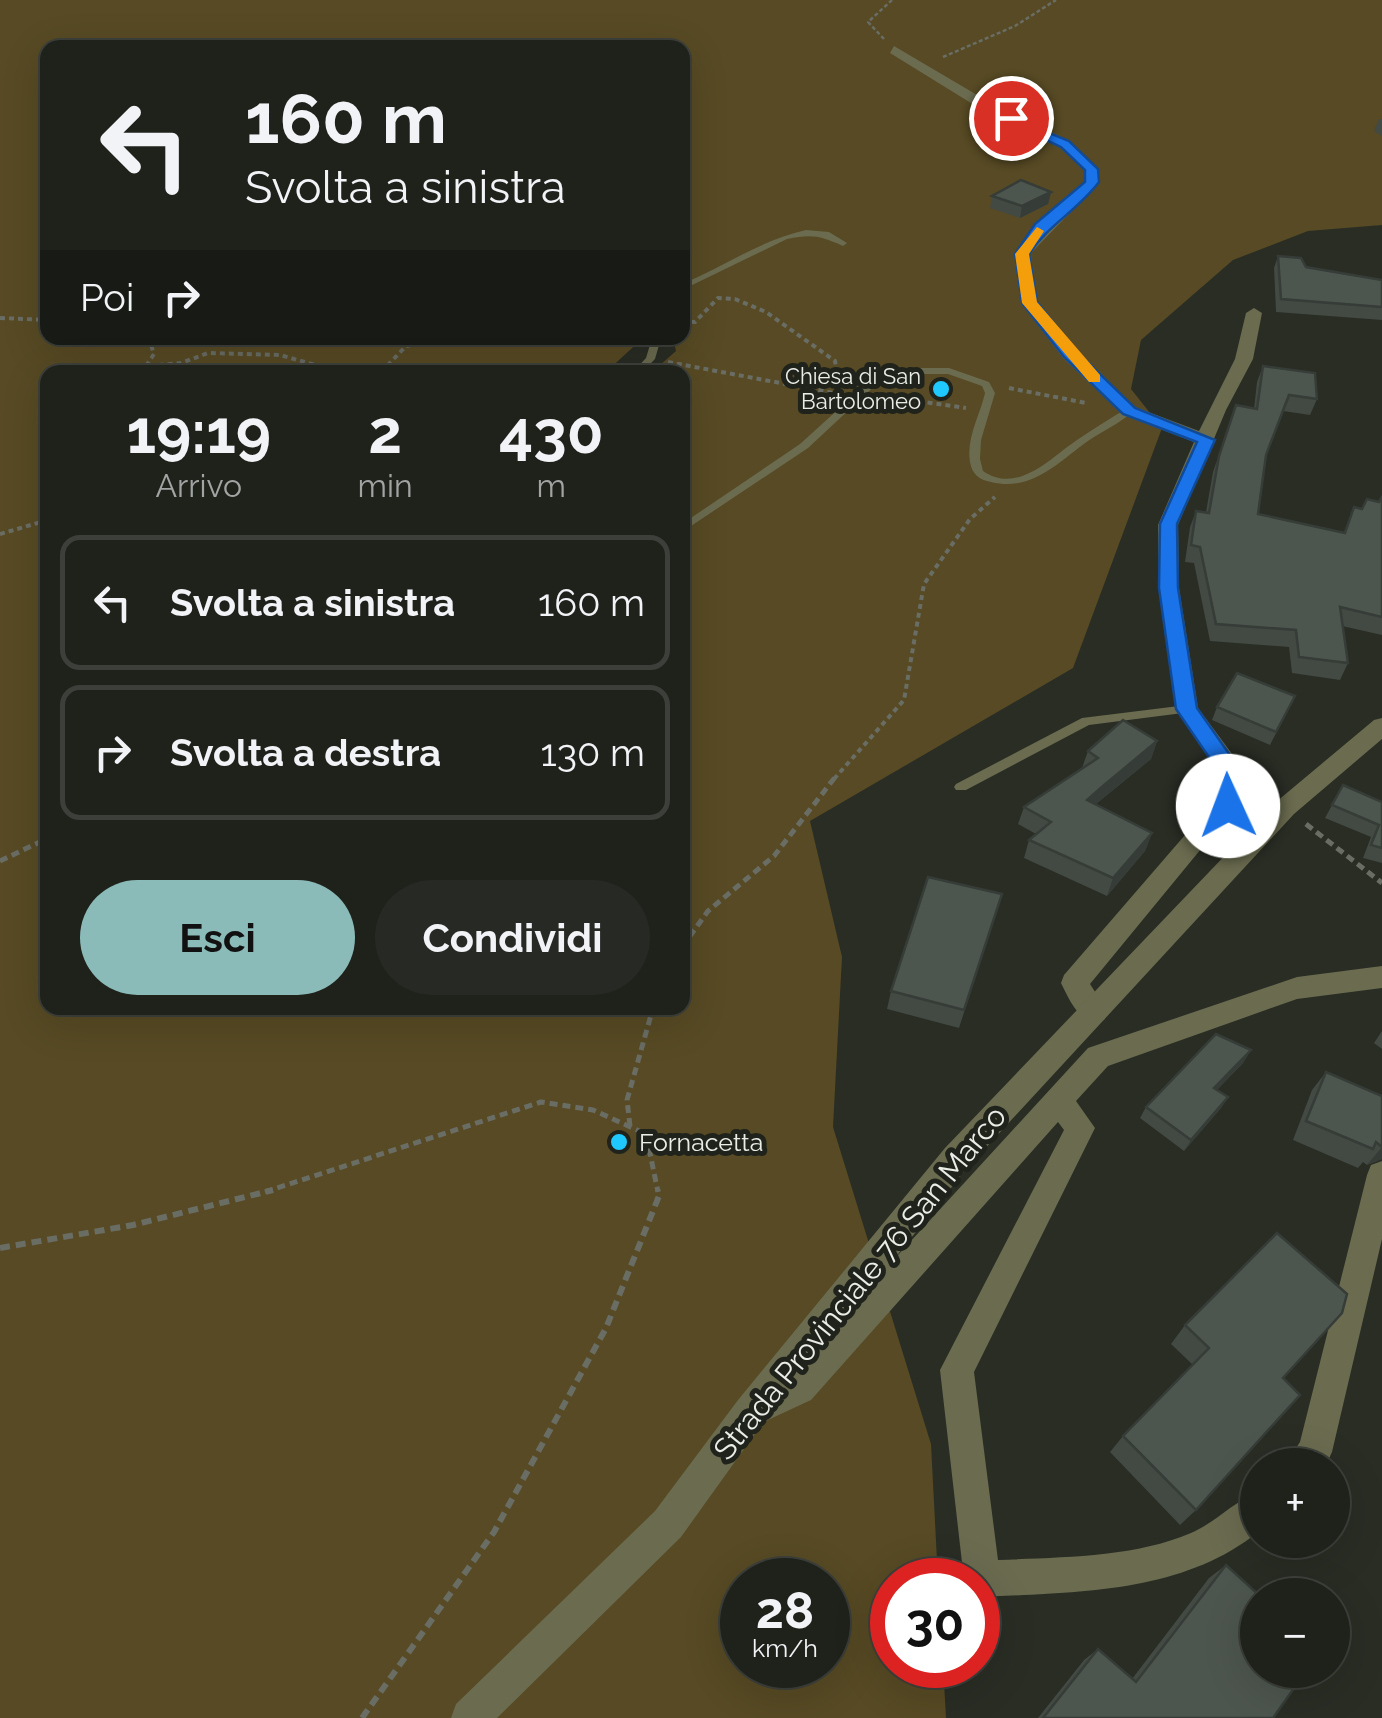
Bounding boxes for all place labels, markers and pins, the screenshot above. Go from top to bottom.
pin [969,76,1054,161]
place label: Chiesa di San Bartolomeo [785,363,921,414]
marker: Chiesa di San Bartolomeo [930,378,952,400]
place label: Fornacetta [639,1127,763,1157]
marker: Fornacetta [608,1131,630,1153]

